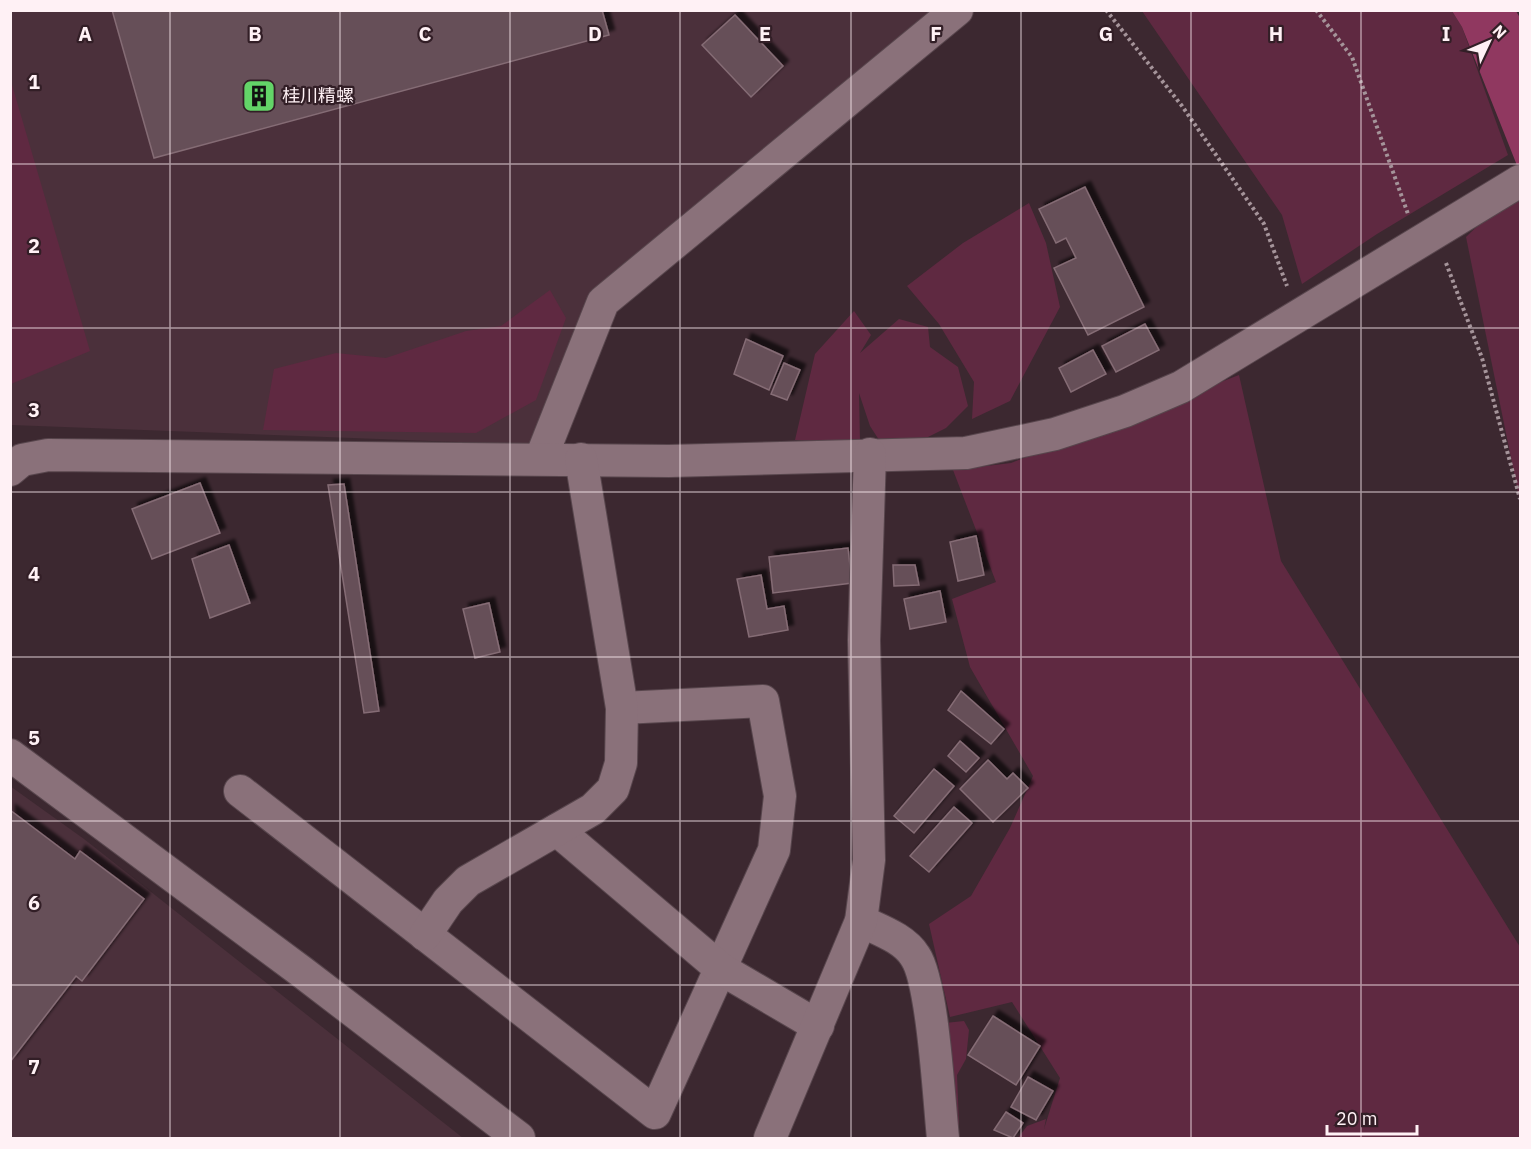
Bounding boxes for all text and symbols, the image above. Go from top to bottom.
north arrow [1459,12,1519,72]
text: A [78,20,92,47]
text: B [248,20,262,47]
text: C [418,20,432,47]
text: D [588,20,602,47]
text: E [759,20,771,47]
text: F [930,20,942,47]
text: G [1099,20,1113,47]
text: H [1269,20,1283,47]
text: I [1442,20,1450,47]
text: N [1489,20,1511,43]
text: 1 [28,68,40,95]
building icon: 桂川精螺 [241,78,277,114]
place label: 桂川精螺 [282,84,354,107]
text: 2 [28,232,40,259]
text: 3 [28,396,40,423]
text: 4 [28,560,40,587]
text: 5 [28,724,40,751]
text: 6 [28,889,40,916]
text: 7 [28,1053,40,1080]
scale bar [1327,1098,1417,1136]
text: 20 m [1336,1107,1378,1130]

